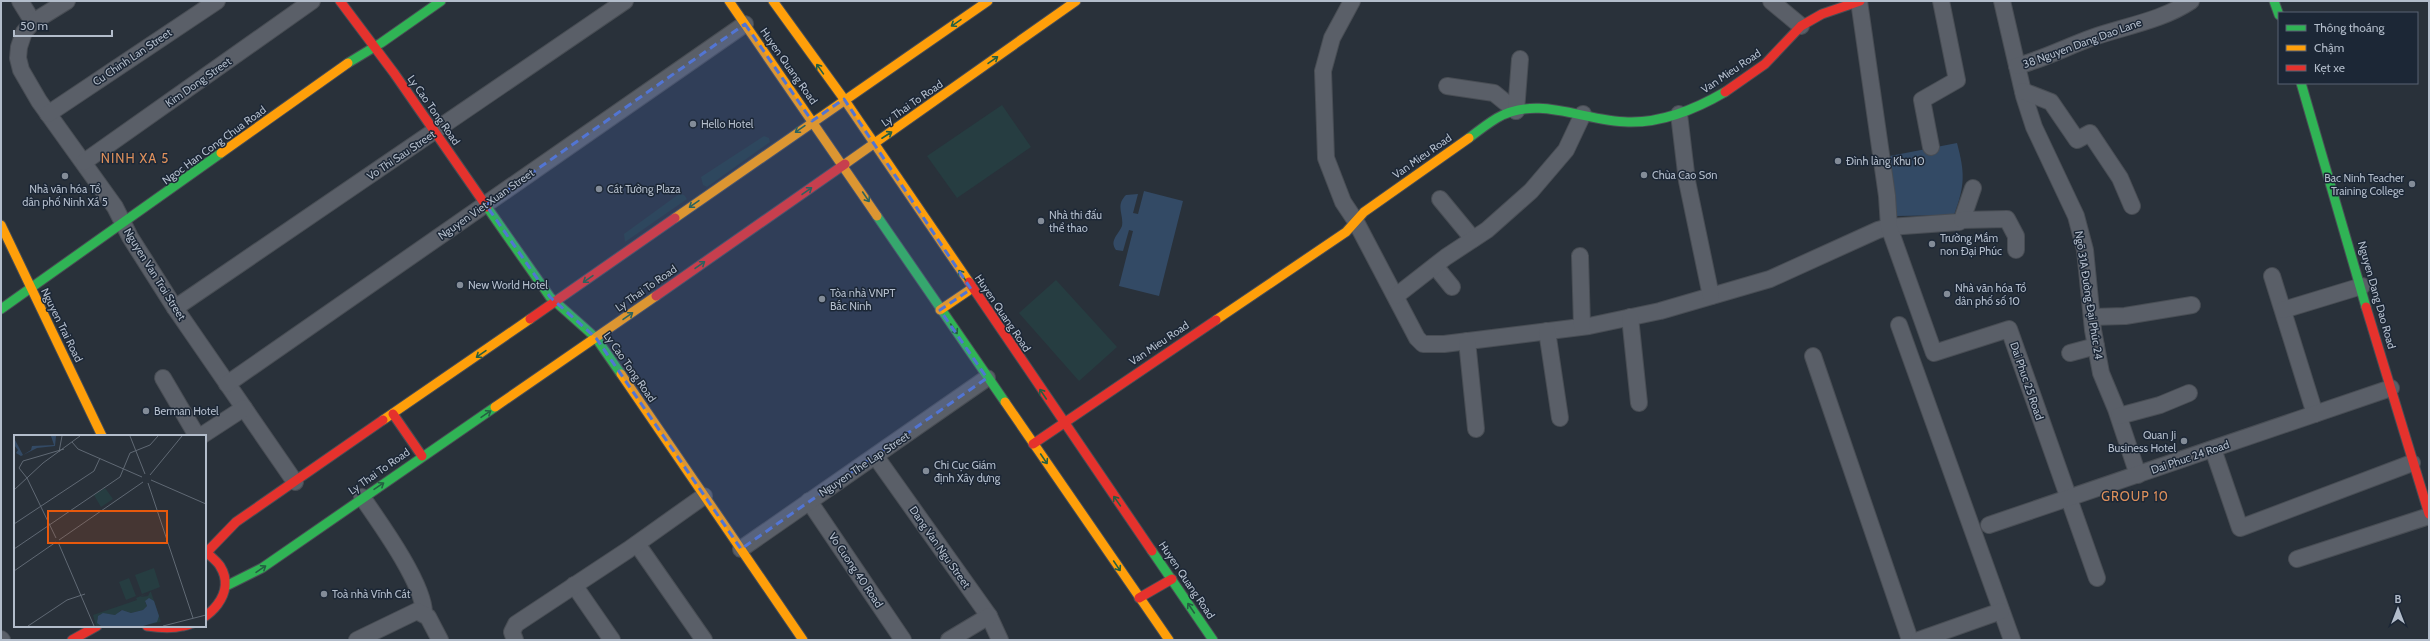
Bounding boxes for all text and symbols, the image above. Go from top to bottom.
scale bar [14,12,112,38]
legend [2278,12,2418,84]
street label: 38 Nguyen Dang Dao Lane [2021,15,2144,71]
text: 50 m [20,18,48,33]
one-way arrow [950,19,961,27]
text: Thông thoáng [2314,20,2385,35]
street label: Cu Chinh Lan Street [90,25,174,89]
street label: Huyen Quang Road [757,25,821,107]
text: Chậm [2314,40,2344,55]
street label: Van Mieu Road [1698,46,1764,96]
street label: Kim Dong Street [162,54,234,110]
one-way arrow [987,56,998,64]
text: Kẹt xe [2314,60,2345,75]
one-way arrow [816,63,824,74]
street label: Ly Cao Tong Road [405,72,463,148]
street label: Ly Thai To Road [879,77,945,129]
street label: Ngoc Han Cong Chua Road [159,103,269,187]
place label: Hello Hotel [701,117,754,131]
marker: Hello Hotel [688,119,698,129]
one-way arrow [795,125,806,133]
street label: Vo Thi Sau Street [364,127,438,183]
street label: Van Mieu Road [1390,130,1454,182]
one-way arrow [881,131,892,139]
district label: NINH XA 5 [101,150,169,166]
place label: Đình làng Khu 10 [1846,154,1925,168]
marker: Đình làng Khu 10 [1833,156,1843,166]
street label: Nguyen Viet Xuan Street [435,165,537,242]
place label: Chùa Cao Sơn [1652,168,1717,182]
marker: Chùa Cao Sơn [1639,170,1649,180]
marker: Nhà văn hóa Tổ dân phố Ninh Xá 5 [60,171,70,181]
place label: Bac Ninh Teacher Training College [2324,171,2405,198]
marker: Bac Ninh Teacher Training College [2407,179,2417,189]
place label: Nhà văn hóa Tổ dân phố Ninh Xá 5 [22,182,108,209]
place label: Cát Tường Plaza [607,182,681,196]
marker: Cát Tường Plaza [594,184,604,194]
one-way arrow [801,187,812,195]
one-way arrow [862,191,870,202]
one-way arrow [689,200,700,208]
place label: Nhà thi đấu thể thao [1049,208,1102,235]
marker: Nhà thi đấu thể thao [1036,216,1046,226]
street label: Nguyen Van Troi Street [121,225,189,323]
street label: Ngõ 31A Đường Đại Phúc 24 [2072,230,2106,361]
place label: Trường Mầm non Đại Phúc [1940,231,2002,258]
marker: Trường Mầm non Đại Phúc [1927,239,1937,249]
street label: Nguyen Dang Dao Road [2355,240,2399,350]
one-way arrow [694,261,705,269]
street label: Ly Thai To Road [613,262,679,314]
one-way arrow [958,270,966,281]
street label: Huyen Quang Road [972,272,1034,354]
one-way arrow [582,275,593,283]
place label: New World Hotel [468,278,548,292]
marker: New World Hotel [455,280,465,290]
place label: Nhà văn hóa Tổ dân phố số 10 [1955,281,2026,308]
street label: Nguyen Trai Road [38,286,86,364]
place label: Tòa nhà VNPT Bắc Ninh [830,286,895,313]
marker: Nhà văn hóa Tổ dân phố số 10 [1942,289,1952,299]
marker: Tòa nhà VNPT Bắc Ninh [817,294,827,304]
one-way arrow [622,312,633,320]
street label: Van Mieu Road [1126,318,1192,368]
one-way arrow [950,323,958,334]
street label: Ly Cao Tong Road [601,329,659,405]
street label: Dai Phuc 25 Road [2007,340,2047,422]
one-way arrow [476,350,487,358]
one-way arrow [1039,388,1047,399]
place label: Berman Hotel [154,404,219,418]
marker: Berman Hotel [141,406,151,416]
one-way arrow [481,409,492,418]
street label: Nguyen The Lap Street [816,428,912,499]
place label: Quan Ji Business Hotel [2108,428,2176,455]
inset map [14,435,206,627]
marker: Quan Ji Business Hotel [2179,436,2189,446]
street label: Dai Phuc 24 Road [2149,437,2231,477]
street label: Ly Thai To Road [346,445,412,497]
one-way arrow [1040,453,1048,464]
place label: Chi Cục Giám định Xây dựng [934,458,1001,485]
marker: Chi Cục Giám định Xây dựng [921,466,931,476]
one-way arrow [373,482,384,490]
district label: GROUP 10 [2101,488,2169,504]
one-way arrow [1113,495,1121,506]
street label: Dang Van Ngu Street [906,503,974,591]
street label: Vo Cuong 40 Road [826,530,886,610]
street label: Huyen Quang Road [1156,539,1218,621]
one-way arrow [1113,560,1121,571]
one-way arrow [255,565,266,573]
place label: Toà nhà Vĩnh Cát [332,587,411,601]
marker: Toà nhà Vĩnh Cát [319,589,329,599]
north arrow [2378,589,2418,629]
text: B [2395,592,2402,606]
one-way arrow [1187,602,1195,613]

